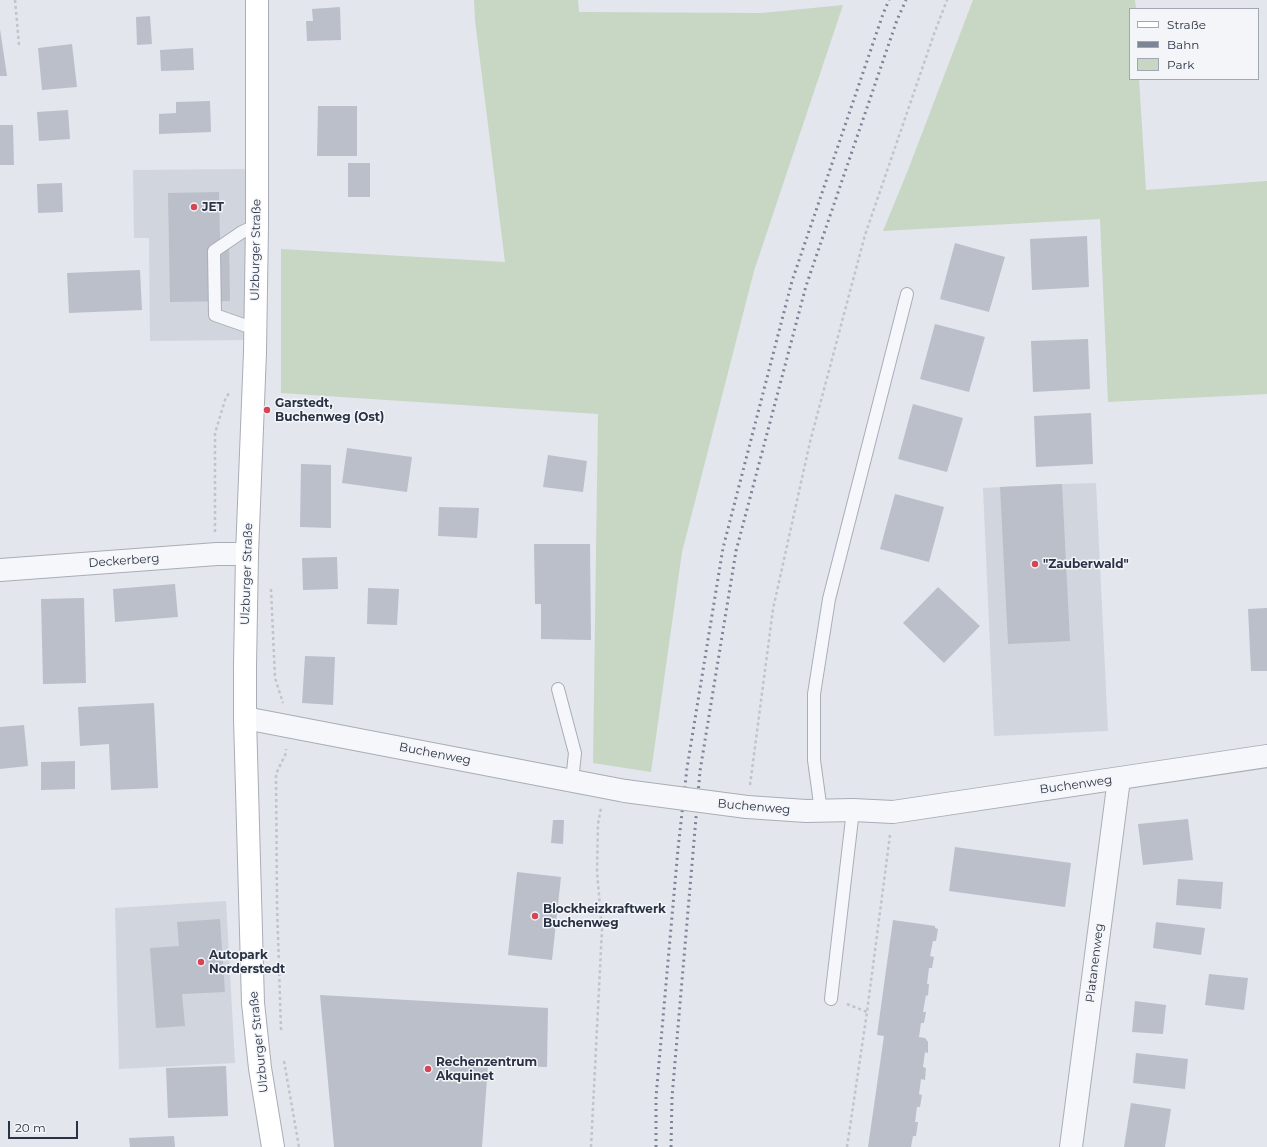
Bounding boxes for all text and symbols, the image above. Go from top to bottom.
legend [1129,8,1259,80]
text: Straße [1167,17,1206,32]
text: Bahn [1167,37,1199,52]
text: Park [1167,57,1194,72]
street label: Ulzburger Straße [248,199,264,301]
place label: JET [202,200,224,214]
marker: JET [189,202,199,212]
place label: Garstedt, Buchenweg (Ost) [275,396,384,424]
marker: Garstedt, Buchenweg (Ost) [262,405,272,415]
street label: Ulzburger Straße [238,523,256,625]
street label: Deckerberg [88,551,160,571]
place label: "Zauberwald" [1043,557,1129,571]
marker: "Zauberwald" [1030,559,1040,569]
street label: Buchenweg [398,740,472,768]
street label: Buchenweg [1039,773,1113,797]
street label: Buchenweg [717,797,791,817]
place label: Blockheizkraftwerk Buchenweg [543,902,666,930]
marker: Blockheizkraftwerk Buchenweg [530,911,540,921]
street label: Platanenweg [1083,923,1107,1003]
place label: Autopark Norderstedt [209,948,285,976]
marker: Autopark Norderstedt [196,957,206,967]
street label: Ulzburger Straße [247,990,271,1094]
place label: Rechenzentrum Akquinet [436,1055,537,1083]
marker: Rechenzentrum Akquinet [423,1064,433,1074]
scale bar [10,1113,80,1139]
text: 20 m [15,1120,46,1135]

